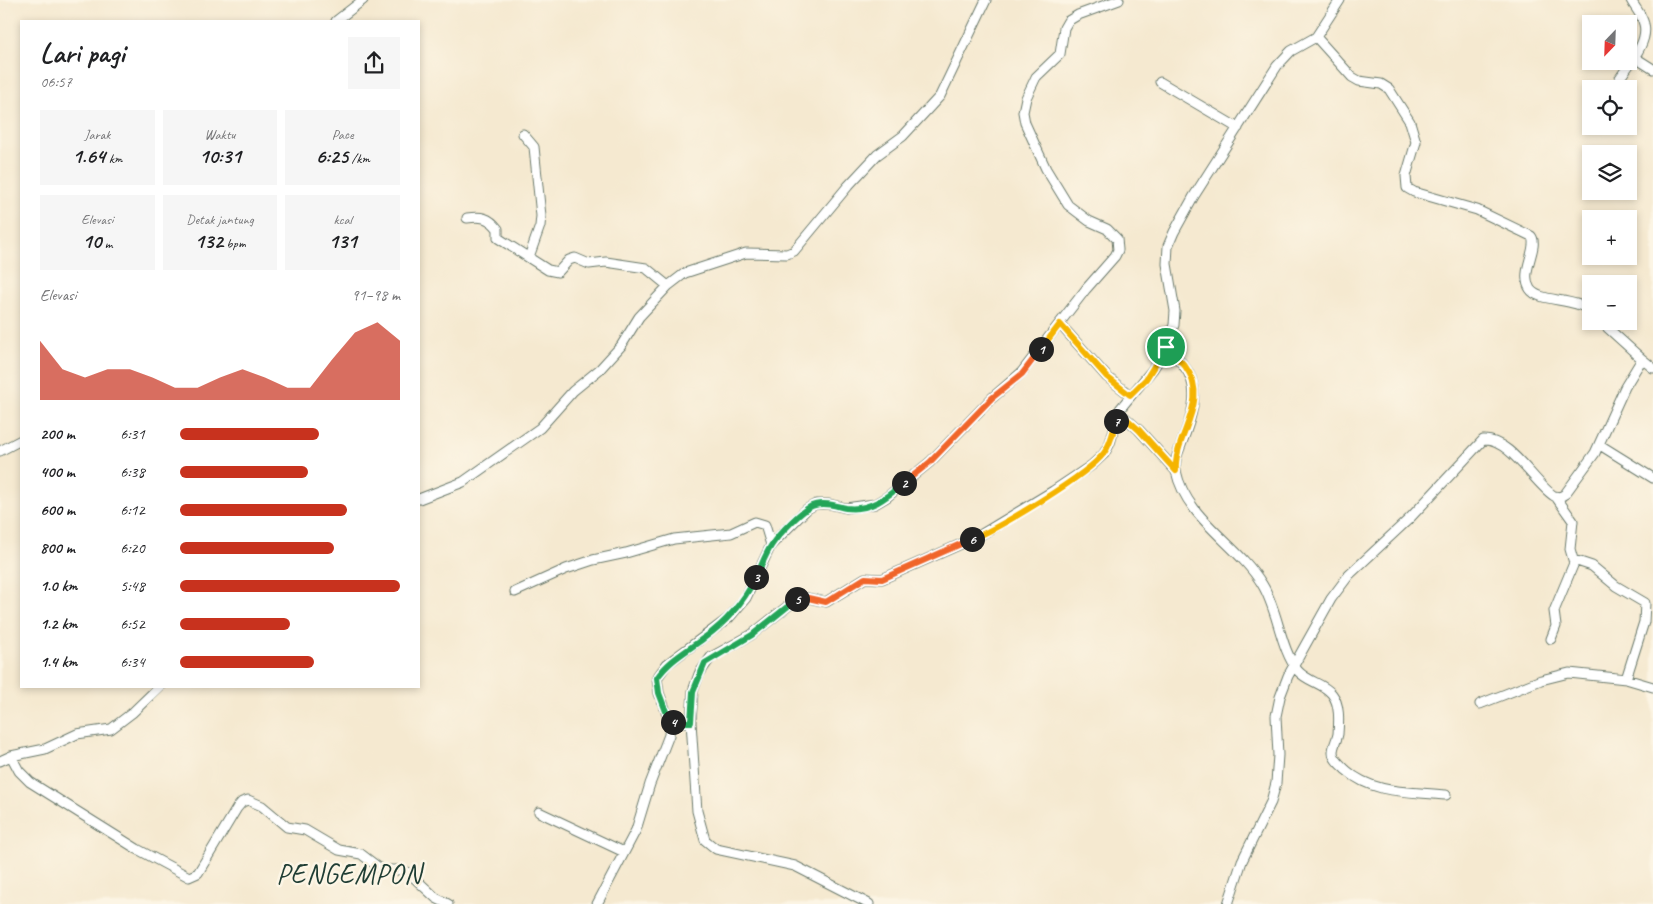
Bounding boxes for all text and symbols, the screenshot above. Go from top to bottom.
north arrow [1582,15,1638,70]
map controls [1582,15,1637,330]
text: Lari pagi [40,35,125,70]
button: share [348,37,400,89]
text: 06:57 [40,72,72,92]
button: locate [1582,80,1637,135]
text: Jarak [84,126,110,143]
text: Waktu [204,126,236,143]
text: Pace [332,126,353,143]
text: 1.64 [72,143,105,169]
text: 10:31 [199,143,241,169]
text: 6:25 [316,143,348,169]
button: layers [1582,145,1637,200]
text: km [105,150,122,167]
text: /km [348,150,370,167]
button: + [1582,210,1637,265]
text: Elevasi [81,211,113,228]
text: Detak jantung [186,211,254,228]
text: kcal [333,211,352,228]
text: 10 [82,228,101,254]
text: 132 [195,228,223,254]
text: 131 [328,228,357,254]
text: m [101,235,112,252]
text: bpm [223,235,245,252]
button: − [1582,275,1637,330]
text: Elevasi [40,285,77,305]
text: 91–98 m [351,285,400,305]
pin [1145,326,1187,368]
icon: arrive [1152,333,1180,361]
pin: 1 [1028,336,1054,362]
text: 1 [1038,341,1045,358]
pin: 7 [1104,408,1128,434]
text: 7 [1113,413,1120,430]
text: 200 m [40,424,75,444]
text: 6:31 [120,424,145,444]
text: 400 m [40,462,75,482]
text: 6:38 [120,462,145,482]
pin: 2 [892,470,916,496]
text: 2 [901,475,908,492]
text: 600 m [40,500,75,520]
text: 6:12 [120,500,145,520]
pin: 6 [960,526,984,552]
text: 6 [969,531,976,548]
text: 800 m [40,538,75,558]
text: 6:20 [120,538,145,558]
pin: 3 [744,564,768,590]
text: 3 [753,569,760,586]
text: 1.0 km [40,576,77,596]
text: 5:48 [120,576,145,596]
pin: 5 [784,586,810,612]
text: 5 [794,591,801,608]
text: 1.2 km [40,614,77,634]
text: 6:52 [120,614,145,634]
text: 1.4 km [40,652,77,672]
text: 6:34 [120,652,145,672]
pin: 4 [660,710,686,734]
text: 4 [670,714,677,731]
district label: PENGEMPON [276,856,425,891]

